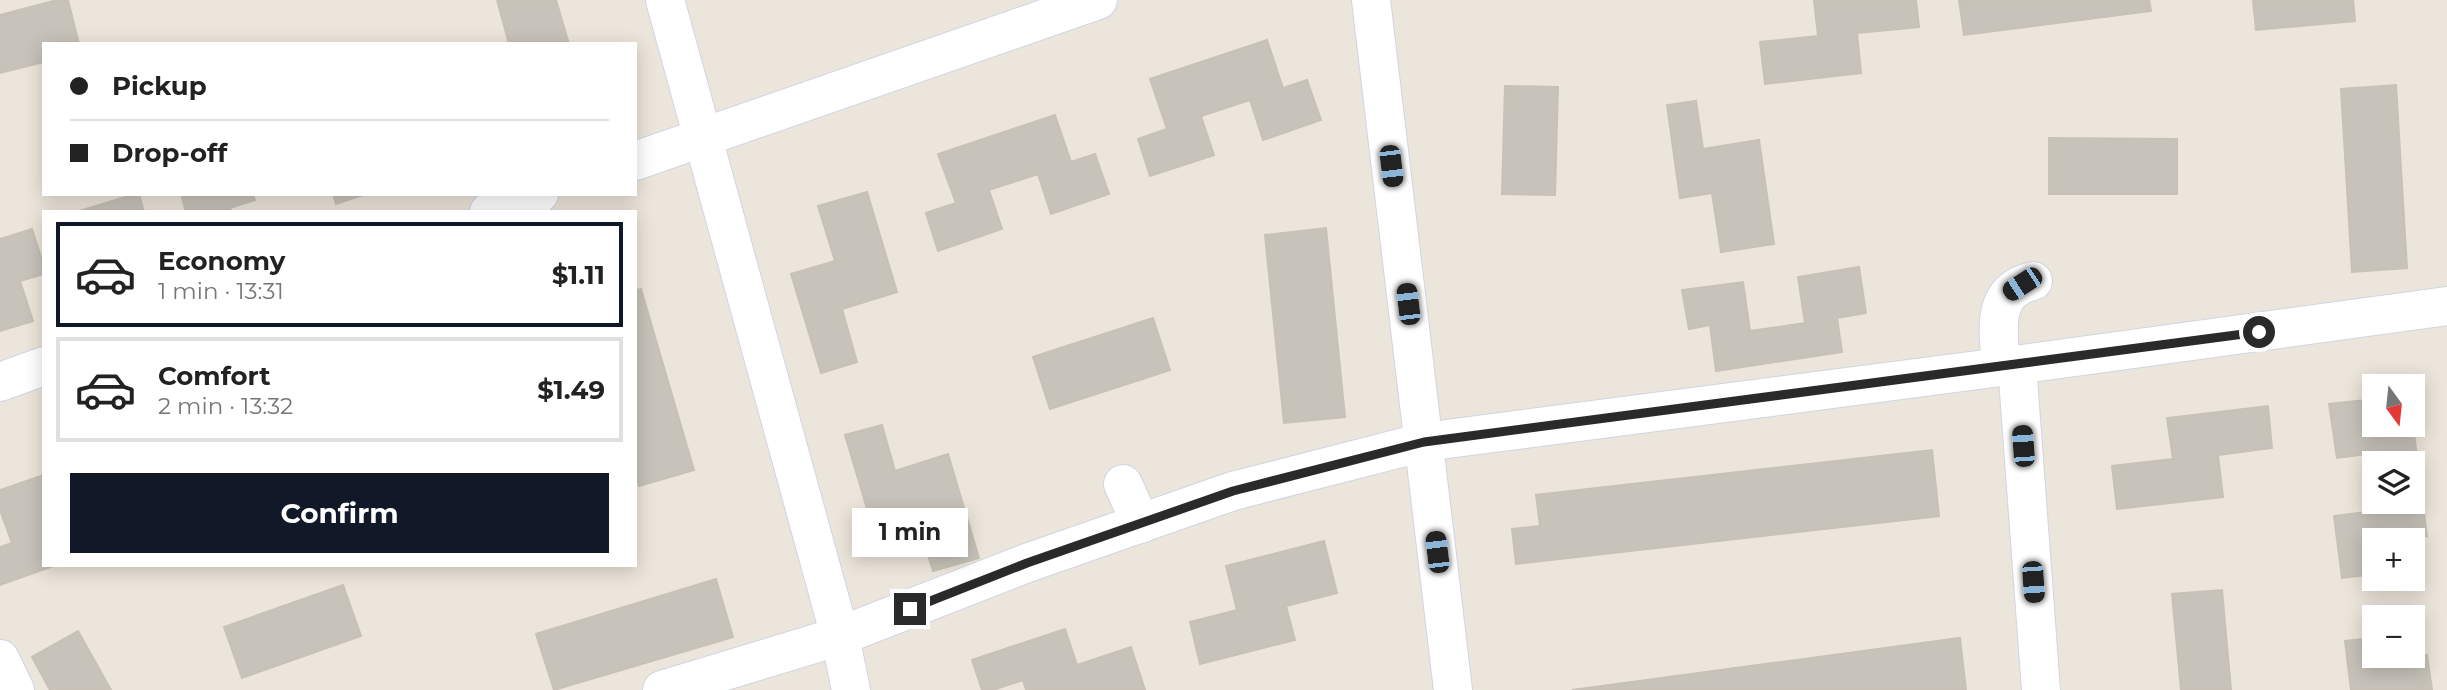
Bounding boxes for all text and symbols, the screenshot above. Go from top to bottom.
text: Pickup [112,70,207,102]
text: Drop-off [112,137,227,169]
car [1379,144,1404,188]
icon: car [74,243,137,306]
text: Economy [158,245,285,277]
text: $1.11 [552,259,605,291]
car [1999,264,2046,304]
text: 1 min · 13:31 [158,277,284,305]
car [1396,282,1421,326]
route start [2243,316,2275,348]
icon: car [74,358,137,421]
text: Comfort [158,360,270,392]
text: $1.49 [537,374,605,406]
north arrow [2362,374,2426,438]
map controls [2362,374,2425,668]
text: 2 min · 13:32 [158,392,293,420]
car [2012,424,2035,468]
button: layers [2362,451,2425,514]
button: Confirm [70,473,609,553]
callout: 1 min [852,508,968,556]
text: 1 min [879,518,941,546]
button: + [2362,528,2425,591]
car [1425,530,1450,574]
car [2022,560,2045,604]
route end [894,593,926,625]
button: − [2362,605,2425,668]

